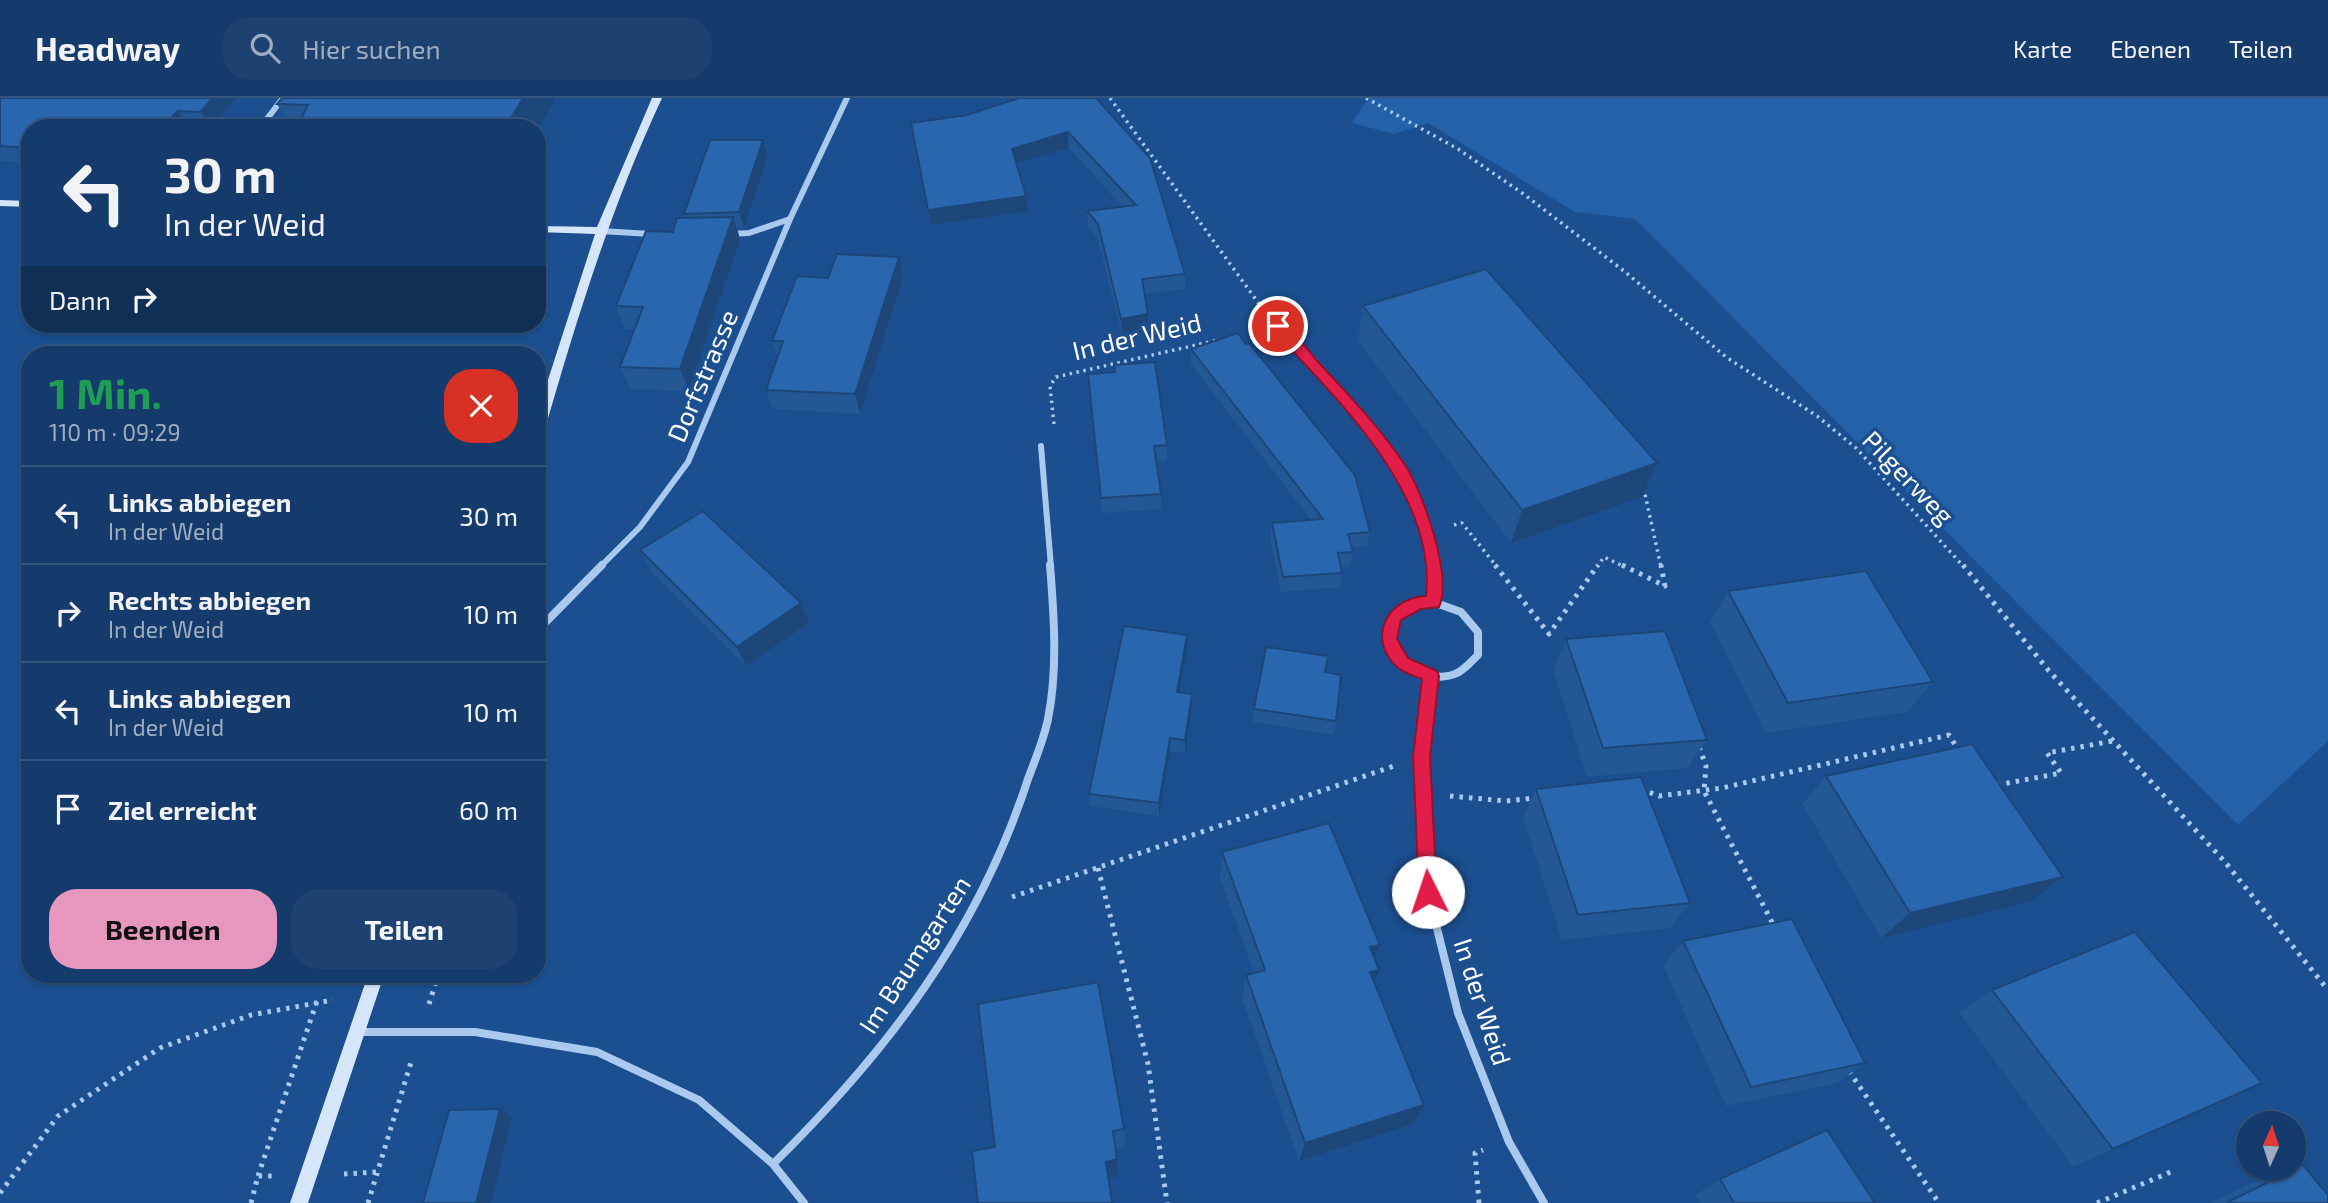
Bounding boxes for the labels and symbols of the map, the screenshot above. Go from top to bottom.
pin [1248,296,1308,356]
street label: Dorfstrasse [660,305,743,446]
street label: In der Weid [1069,306,1204,365]
street label: Pilgerweg [1857,424,1961,530]
position arrow [1391,855,1465,929]
street label: Im Baumgarten [851,870,976,1039]
street label: In der Weid [1448,934,1518,1069]
north arrow [2236,1111,2306,1181]

